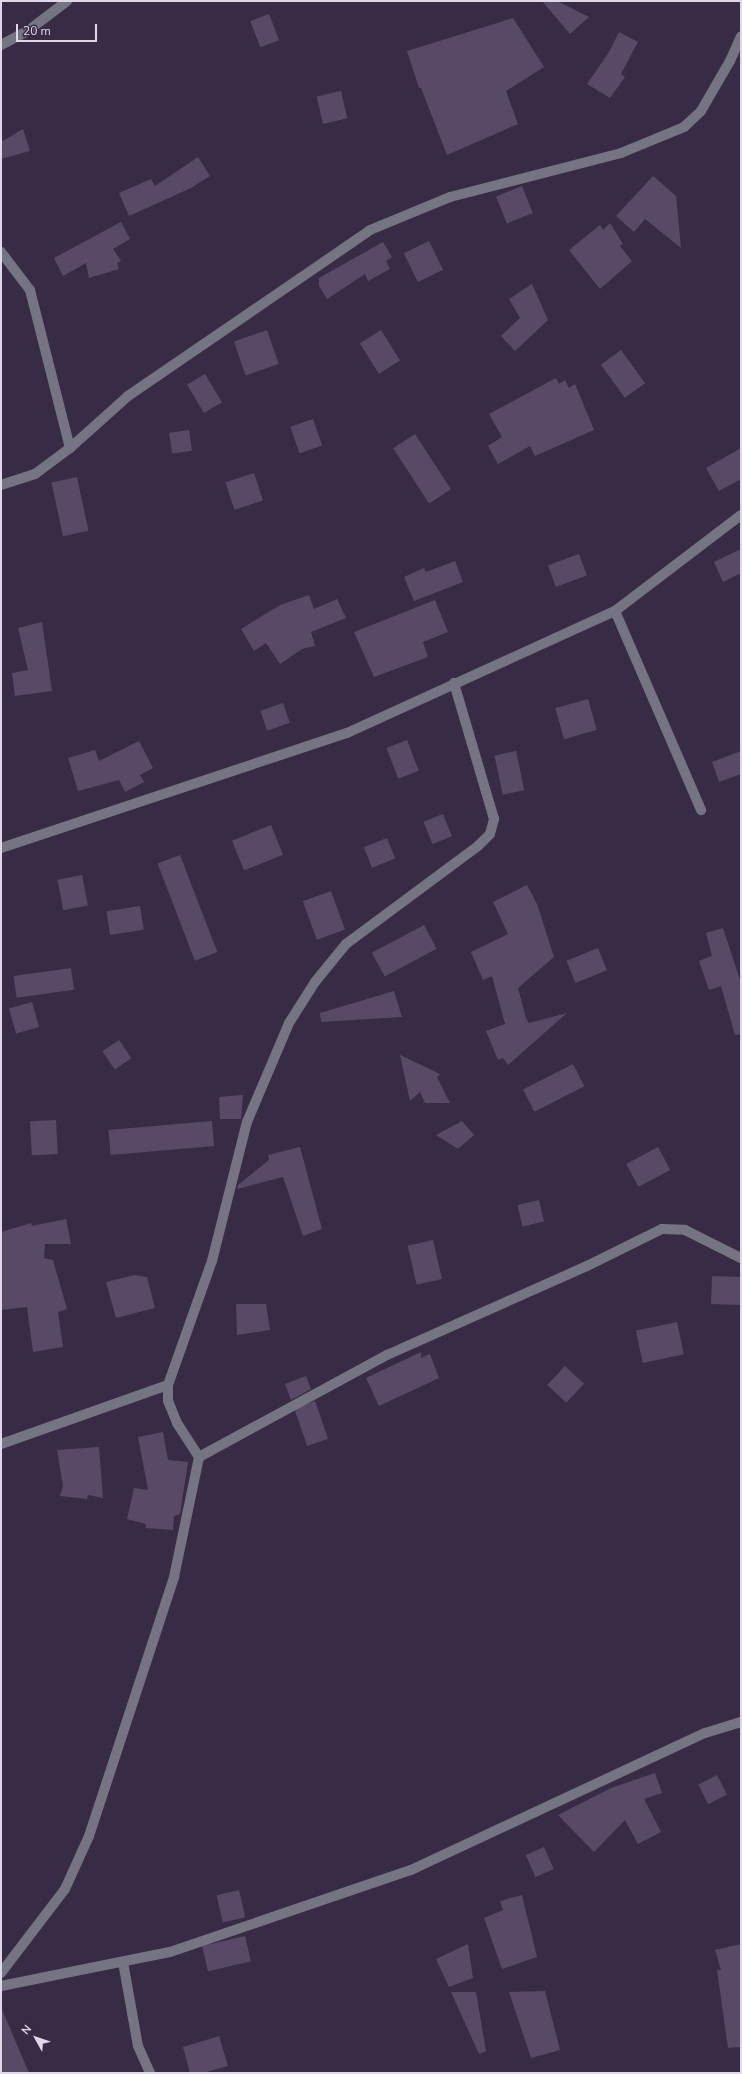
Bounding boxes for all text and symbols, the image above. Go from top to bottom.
scale bar [18,16,99,42]
text: 20 m [23,23,51,39]
north arrow [16,2018,56,2058]
text: N [18,2022,35,2038]

